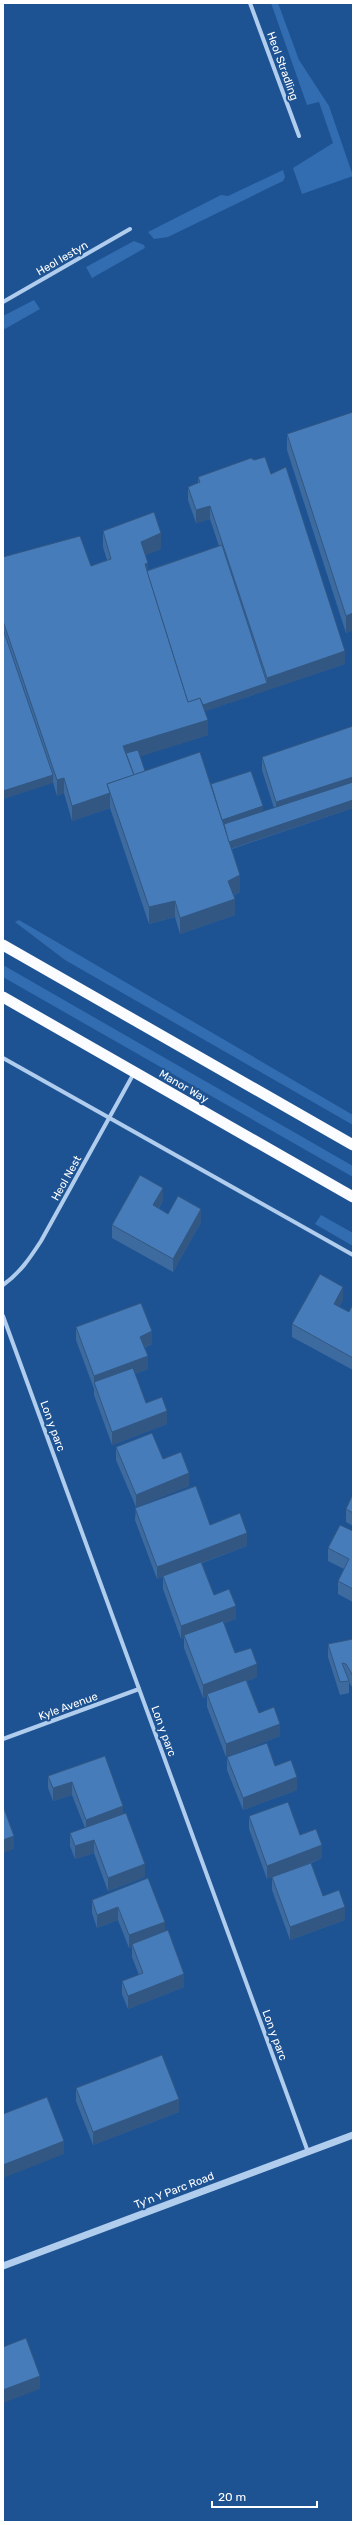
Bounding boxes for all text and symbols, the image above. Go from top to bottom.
street label: Heol Stradling [264,30,301,102]
street label: Heol Iestyn [34,238,90,278]
street label: Manor Way [157,1067,211,1106]
street label: Heol Nest [49,1153,84,1203]
street label: Lon y parc [37,1399,68,1453]
street label: Kyle Avenue [37,1690,99,1723]
street label: Lon y parc [148,1704,179,1758]
street label: Lon y parc [259,2008,290,2062]
street label: Ty'n Y Parc Road [132,2169,216,2212]
scale bar [212,2483,317,2509]
text: 20 m [218,2490,246,2504]

